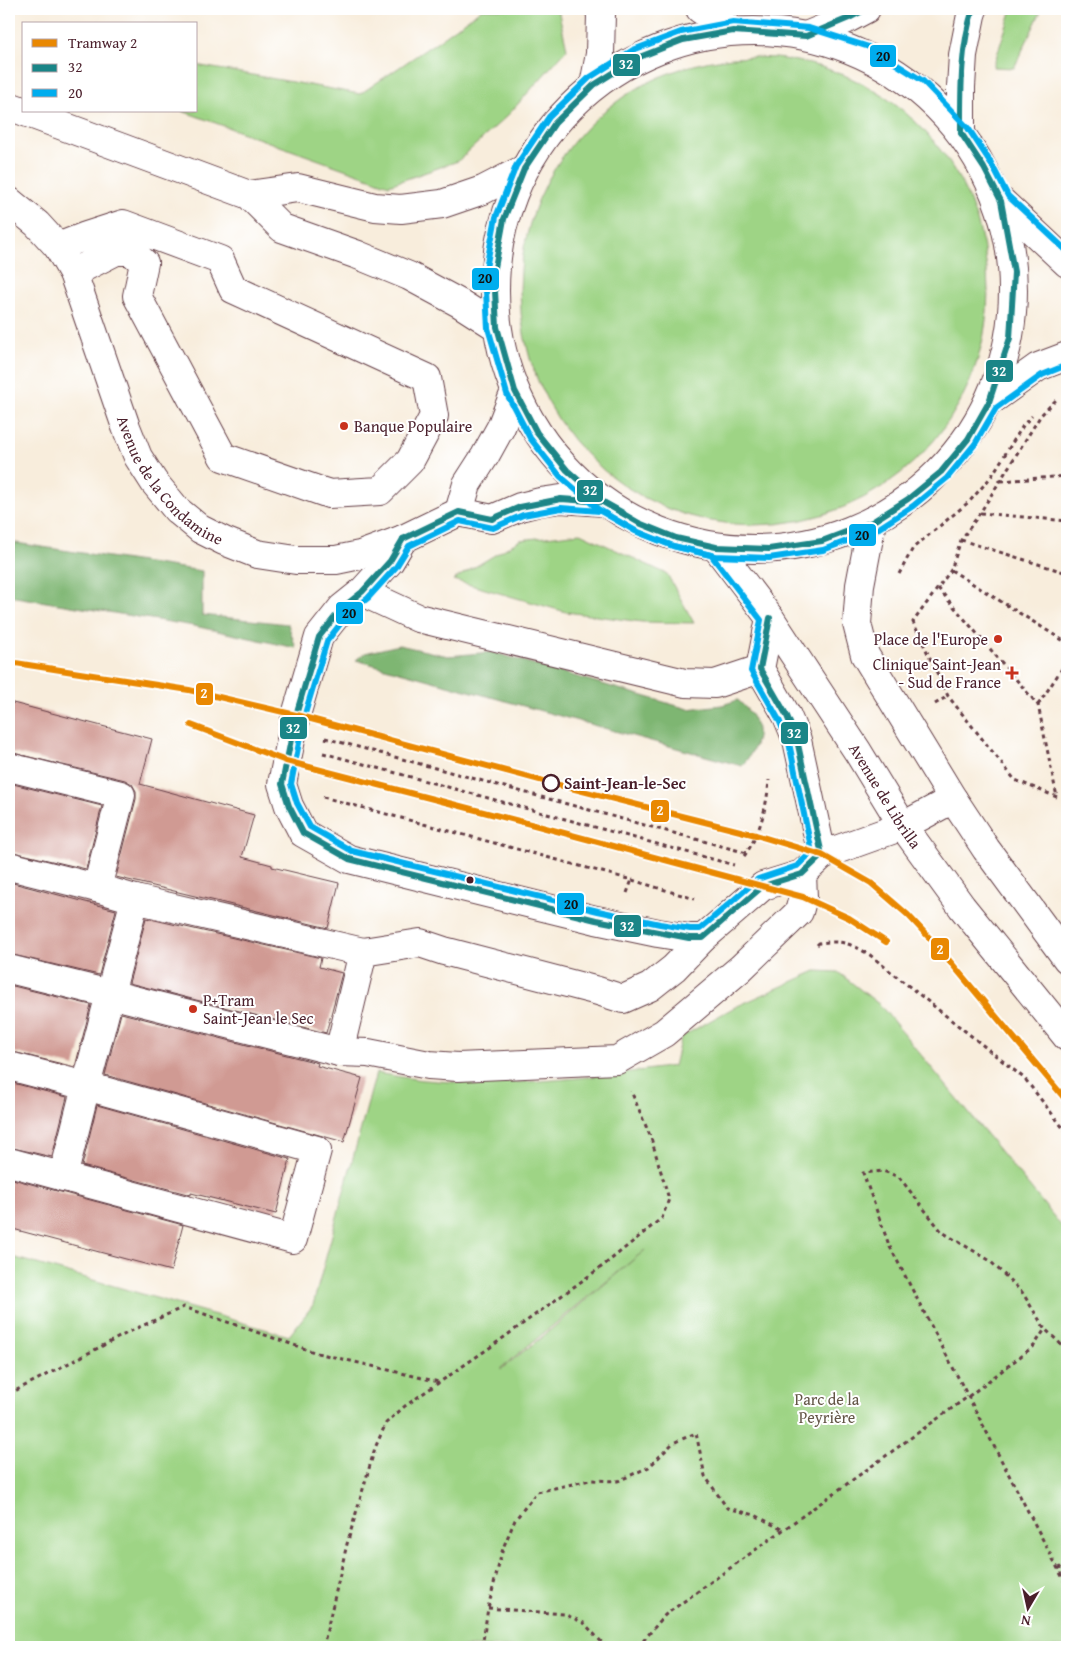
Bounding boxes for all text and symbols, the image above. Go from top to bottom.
legend [22,22,198,112]
text: Tramway 2 [68,32,137,53]
line badge: 20 [869,44,897,68]
text: 20 [876,46,890,66]
line badge: 32 [612,53,641,77]
text: 32 [619,54,633,74]
text: 32 [68,56,82,77]
text: 20 [68,82,82,103]
line badge: 20 [471,267,500,291]
text: 20 [478,268,492,288]
line badge: 32 [985,359,1014,383]
text: 32 [992,361,1006,381]
street label: Avenue de la Condamine [111,412,227,551]
place label: Banque Populaire [354,414,472,438]
marker: Banque Populaire [338,420,350,432]
line badge: 32 [576,479,604,503]
text: 32 [583,480,597,500]
line badge: 20 [848,523,877,547]
text: 20 [855,525,869,545]
line badge: 20 [335,601,364,625]
text: 20 [342,603,356,623]
place label: Place de l'Europe [874,627,988,651]
marker: Place de l'Europe [992,633,1004,645]
place label: Clinique Saint-Jean - Sud de France [873,652,1001,694]
marker: Clinique Saint-Jean - Sud de France [1005,666,1019,680]
line badge: 2 [195,682,214,706]
text: 2 [200,683,208,703]
line badge: 32 [279,716,308,740]
text: 32 [286,718,300,738]
line badge: 32 [780,721,809,745]
text: 32 [787,723,801,743]
street label: Avenue de Librilla [843,738,928,854]
place label: Saint-Jean-le-Sec [564,771,687,795]
marker: Saint-Jean-le-Sec [542,774,560,792]
line badge: 2 [650,799,670,823]
text: 2 [656,800,664,820]
unlabelled marker [465,875,475,885]
line badge: 20 [556,892,585,916]
text: 20 [564,894,578,914]
line badge: 32 [613,914,642,938]
text: 32 [620,916,634,936]
line badge: 2 [930,937,950,961]
text: 2 [936,939,944,959]
place label: P+Tram Saint-Jean le Sec [203,988,314,1030]
marker: P+Tram Saint-Jean le Sec [187,1003,199,1015]
park label: Parc de la Peyrière [795,1387,860,1429]
north arrow [1004,1584,1054,1634]
text: N [1019,1610,1032,1631]

